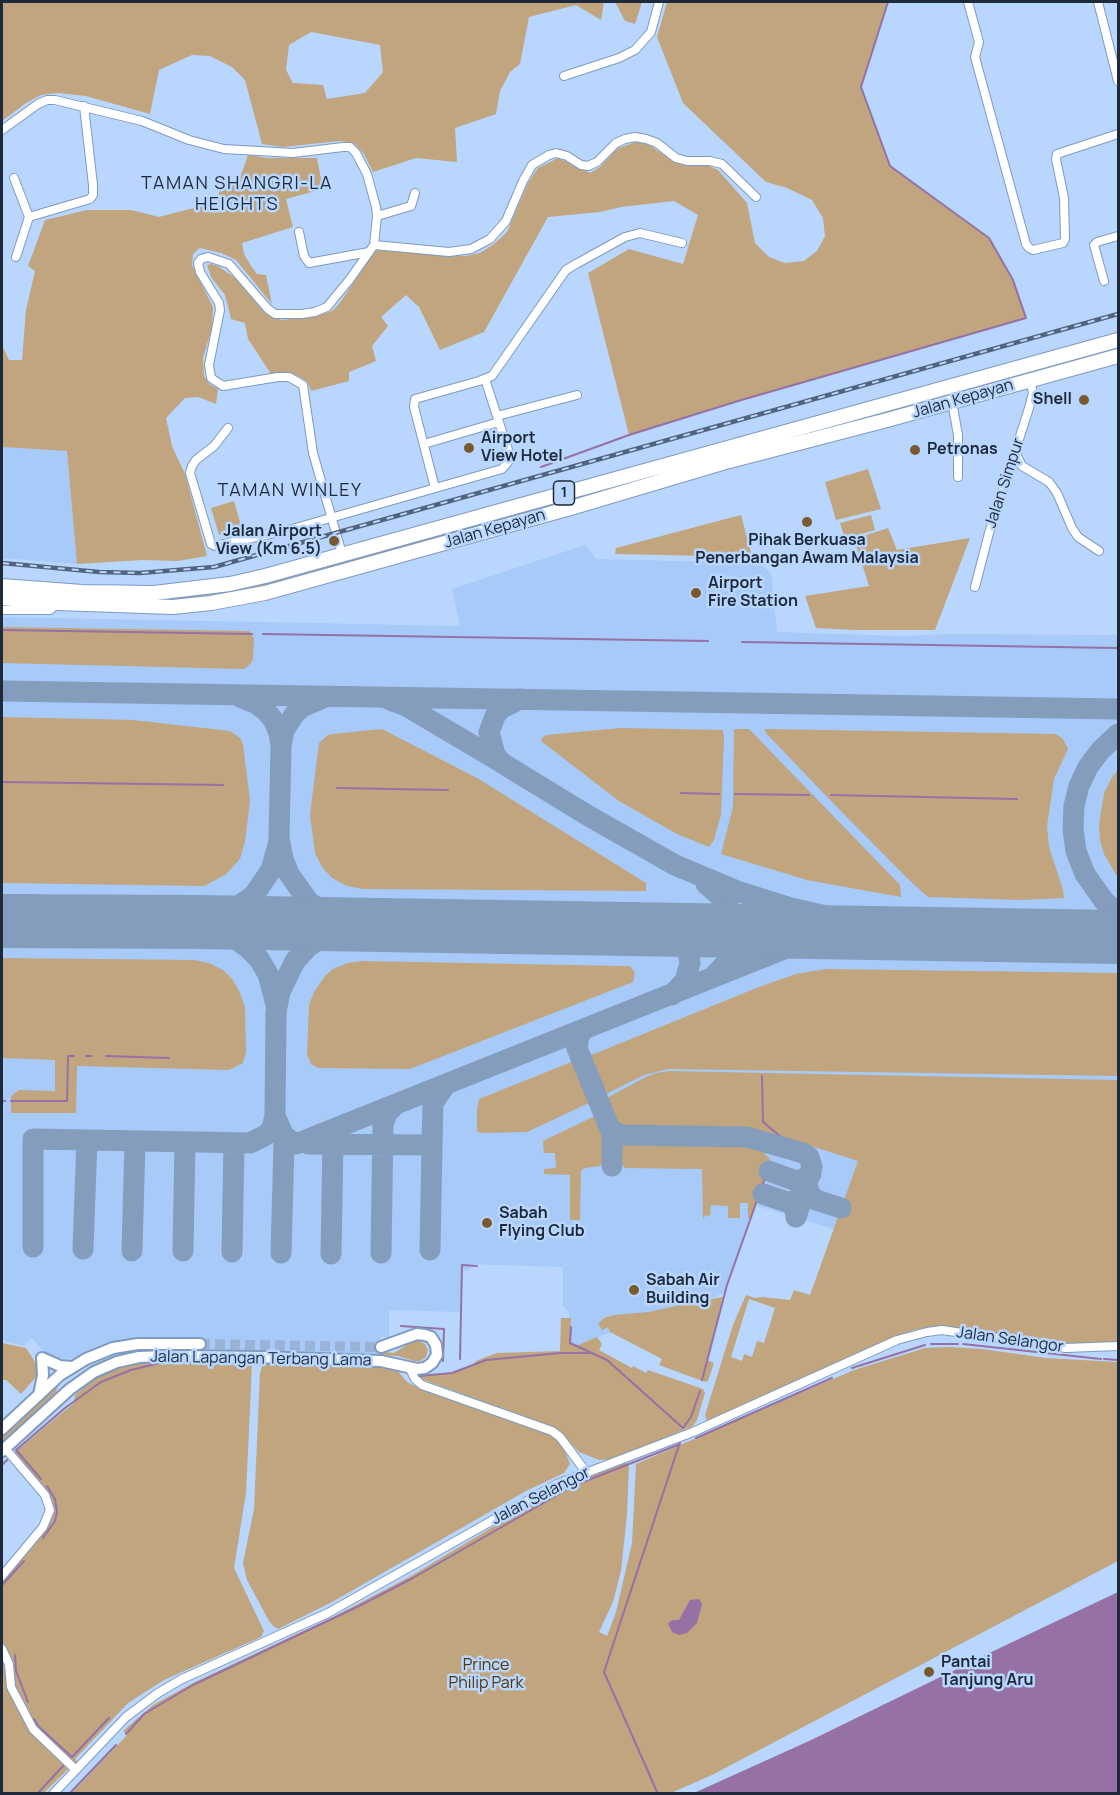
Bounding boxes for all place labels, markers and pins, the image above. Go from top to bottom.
place label: Shell [1033,390,1072,410]
marker: Shell [1077,393,1091,407]
place label: Airport View Hotel [481,429,563,467]
place label: Petronas [927,440,998,460]
marker: Airport View Hotel [462,441,476,455]
marker: Petronas [908,443,922,457]
marker: Pihak Berkuasa Penerbangan Awam Malaysia [800,515,814,529]
place label: Jalan Airport View (Km 6.5) [216,522,322,560]
place label: Pihak Berkuasa Penerbangan Awam Malaysia [695,531,919,569]
marker: Jalan Airport View (Km 6.5) [327,534,341,548]
place label: Airport Fire Station [708,574,798,612]
marker: Airport Fire Station [689,586,703,600]
place label: Sabah Flying Club [499,1204,585,1242]
marker: Sabah Flying Club [480,1216,494,1230]
place label: Sabah Air Building [646,1271,720,1309]
marker: Sabah Air Building [627,1283,641,1297]
place label: Pantai Tanjung Aru [941,1653,1034,1691]
marker: Pantai Tanjung Aru [922,1665,936,1679]

